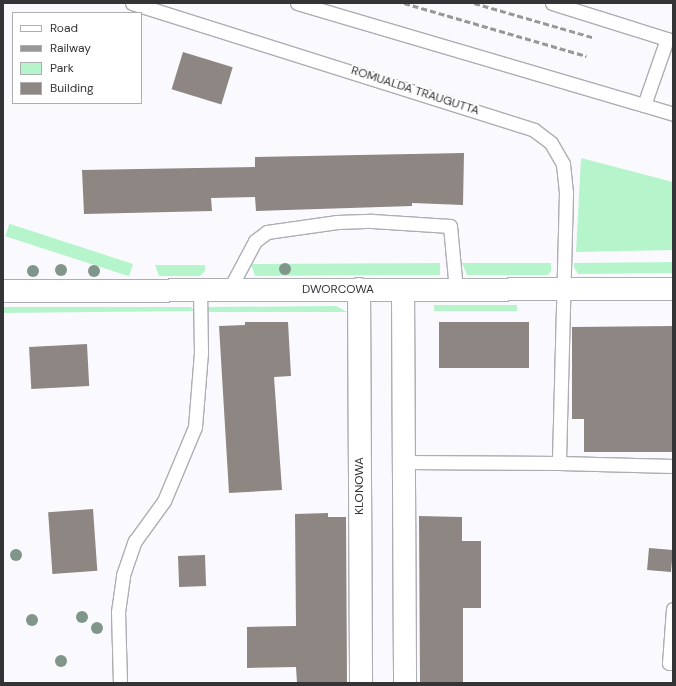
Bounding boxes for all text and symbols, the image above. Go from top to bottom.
legend [12,12,142,104]
text: Road [50,20,78,36]
text: Railway [50,40,91,56]
text: Park [50,60,74,76]
street label: ROMUALDA TRAUGUTTA [349,63,481,119]
text: Building [50,80,94,96]
street label: DWORCOWA [302,283,374,297]
street label: KLONOWA [353,457,367,515]

